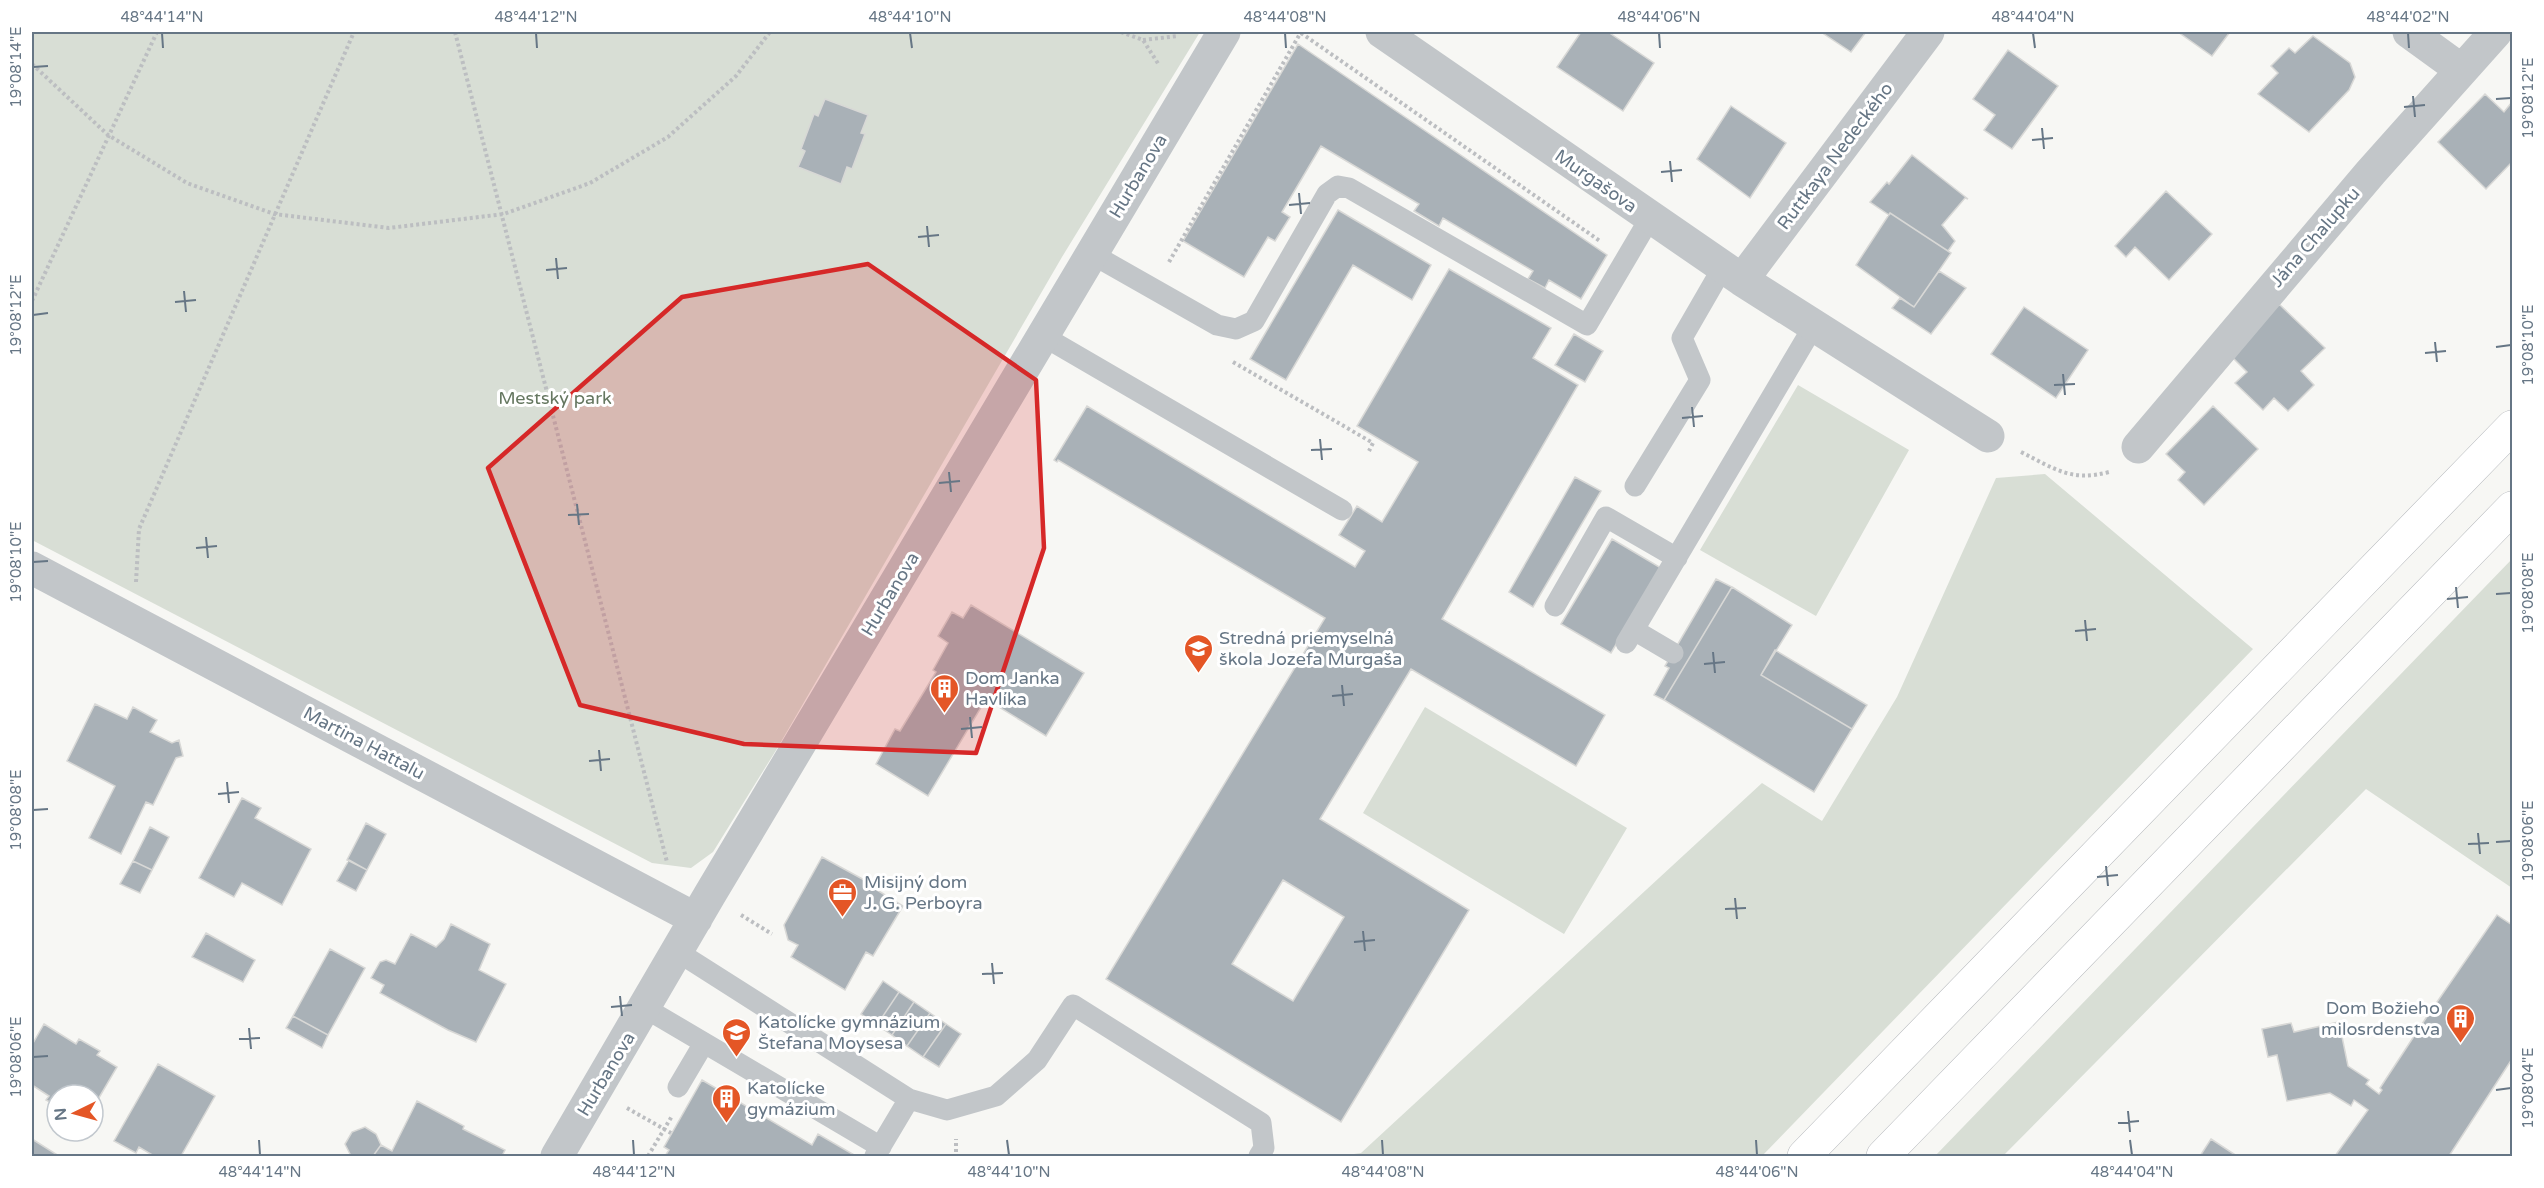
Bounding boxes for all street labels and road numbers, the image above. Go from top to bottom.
street label: Ruttkaya Nedeckého [1772,78,1898,234]
street label: Hurbanova [1104,130,1172,222]
street label: Murgašova [1551,145,1641,217]
street label: Jána Chalupku [2266,182,2364,292]
street label: Hurbanova [856,548,924,640]
street label: Martina Hattalu [300,702,428,784]
street label: Hurbanova [572,1028,640,1120]

